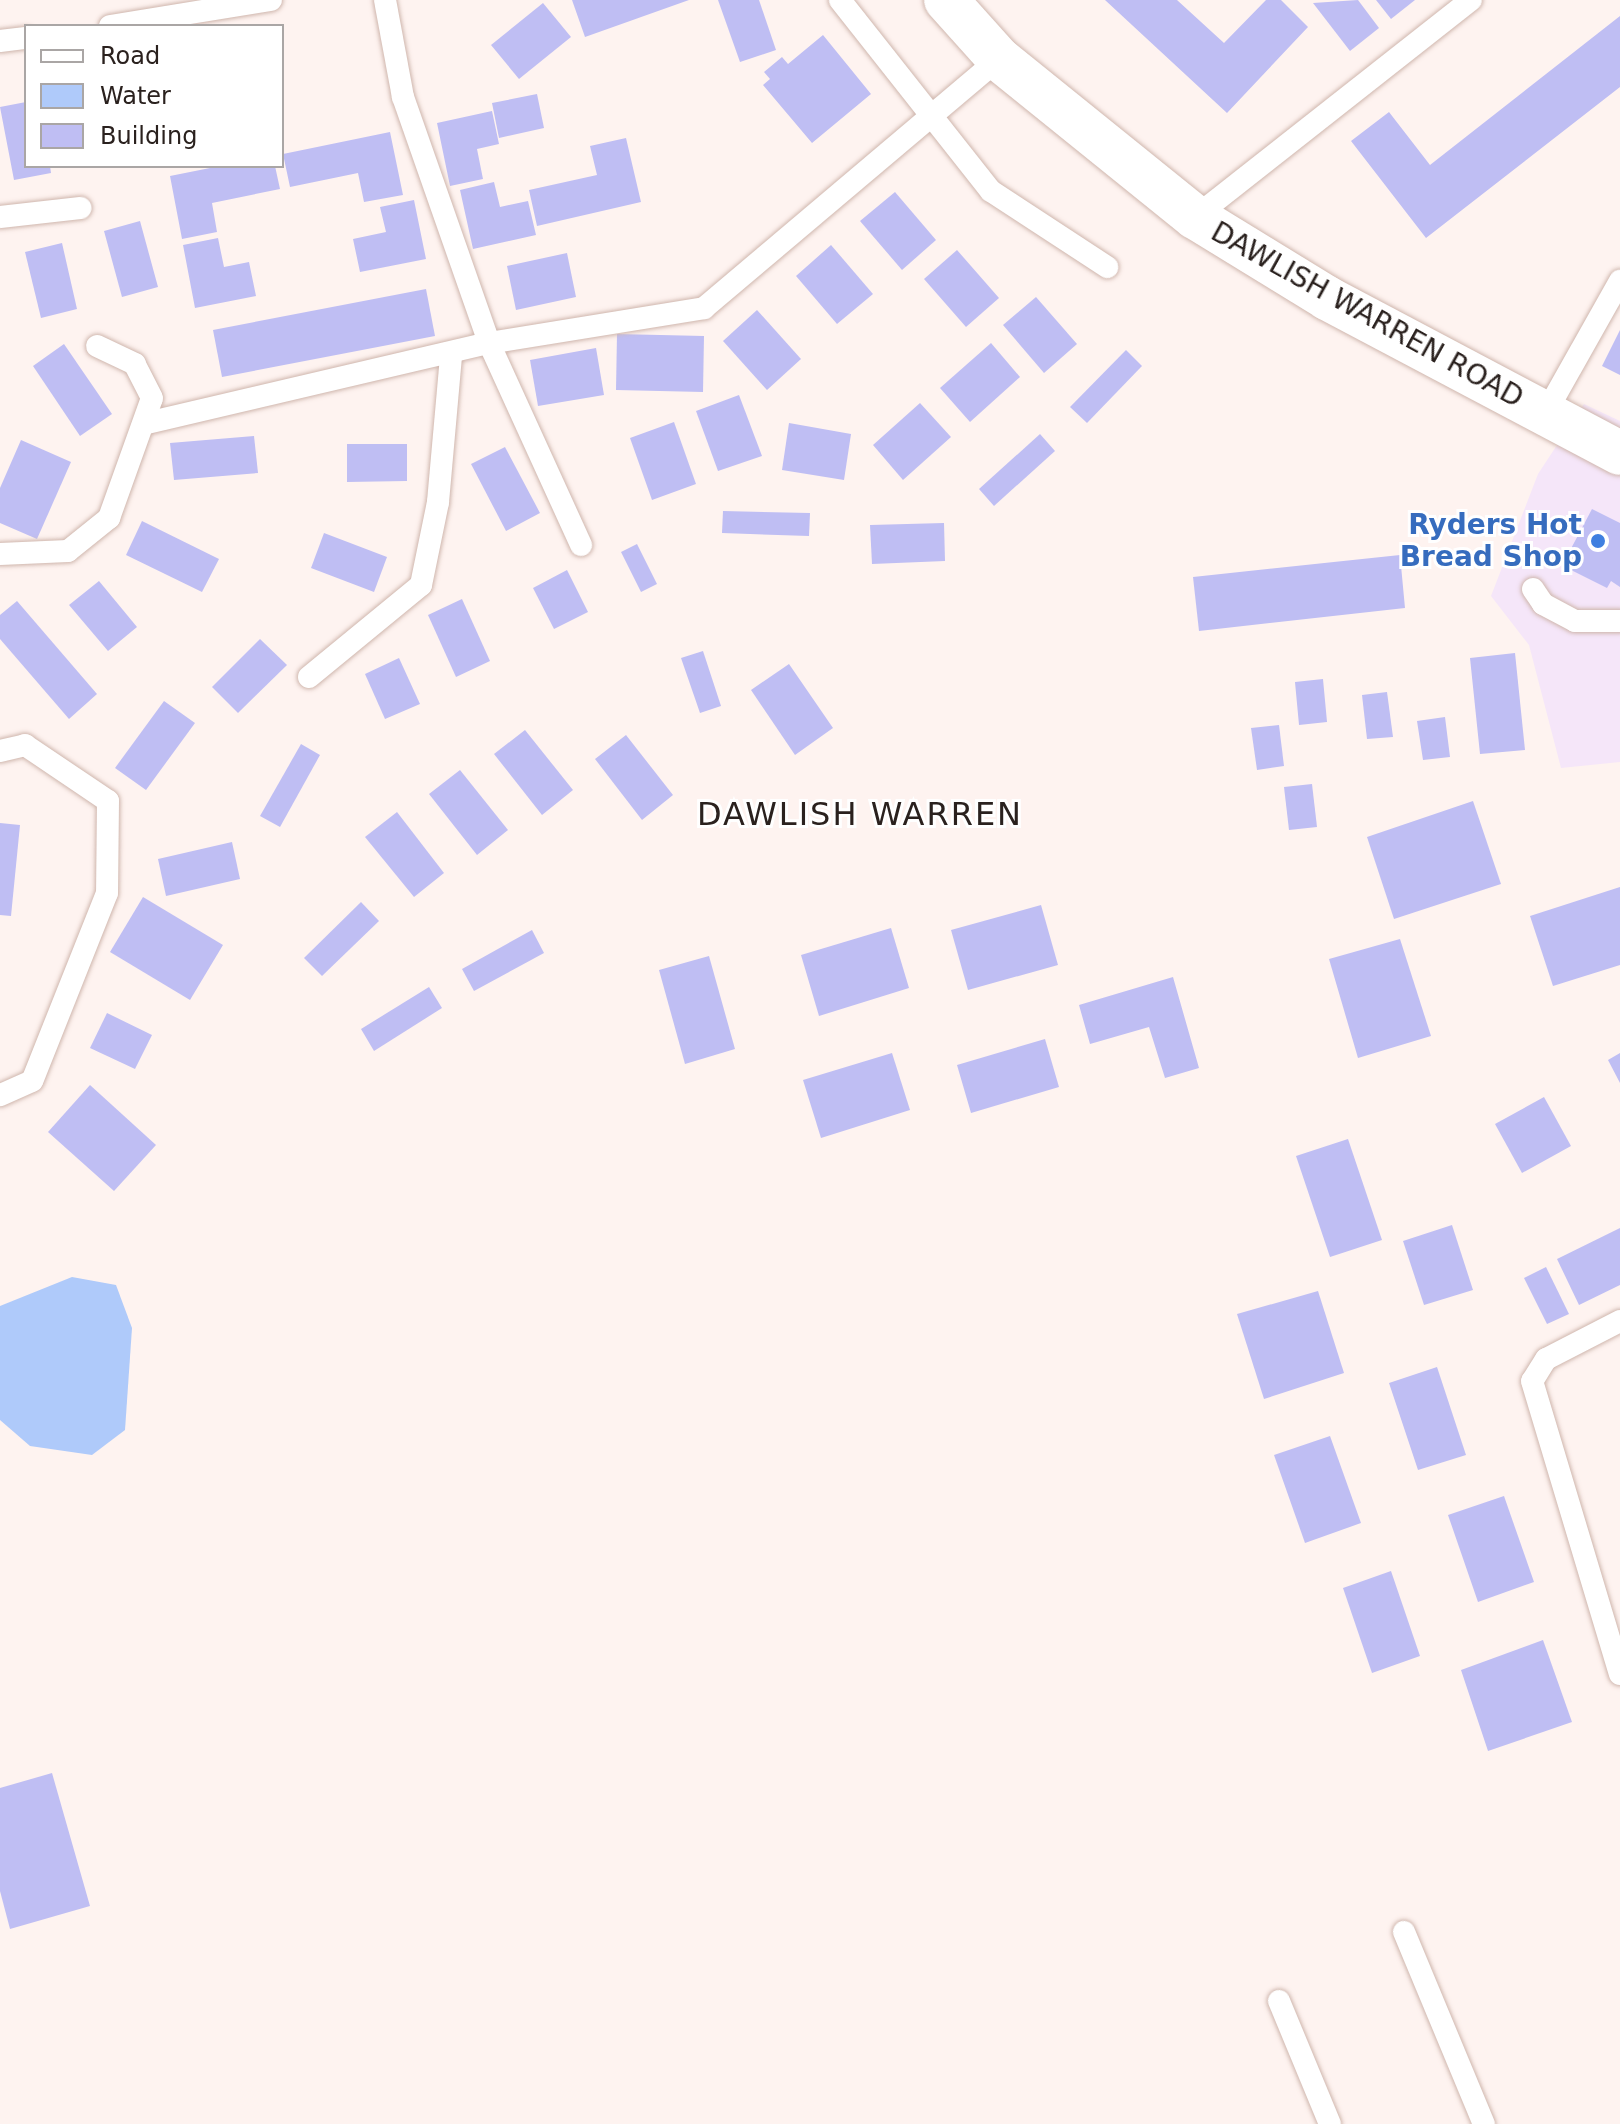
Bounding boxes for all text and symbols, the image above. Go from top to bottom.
legend [24,24,284,168]
text: Road [100,42,160,70]
text: Water [100,82,171,110]
text: Building [100,122,197,150]
street label: DAWLISH WARREN ROAD [1205,215,1529,415]
place label: Ryders Hot Bread Shop [1400,508,1582,574]
marker: Ryders Hot Bread Shop [1589,532,1607,550]
district label: DAWLISH WARREN [697,795,1023,833]

